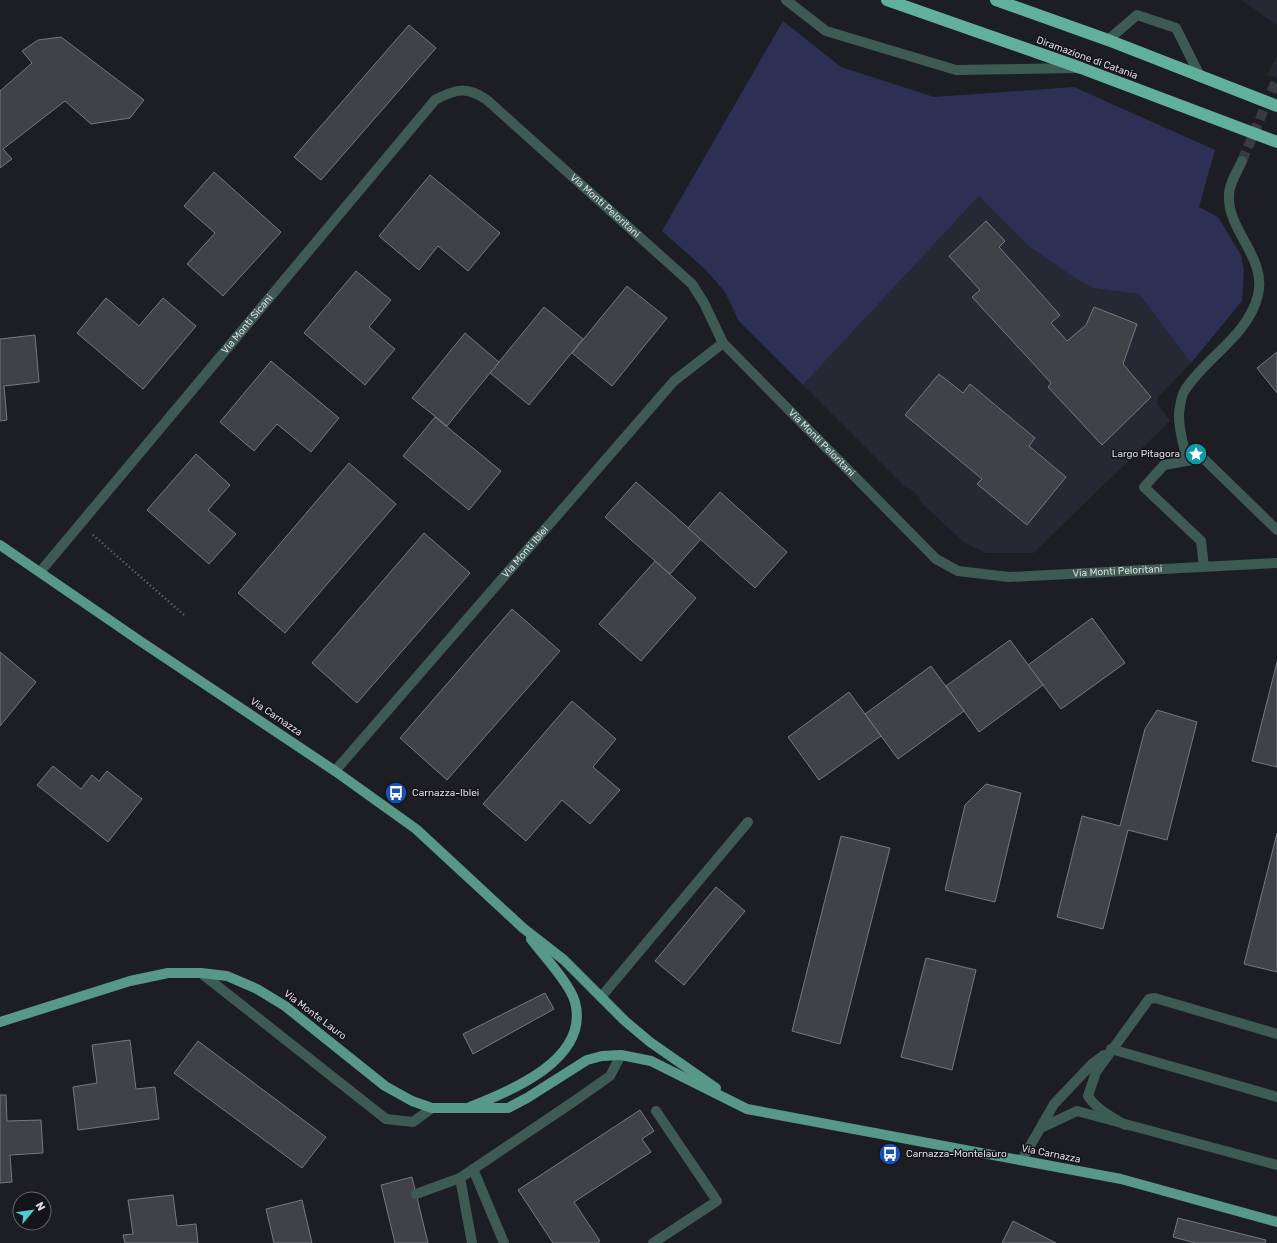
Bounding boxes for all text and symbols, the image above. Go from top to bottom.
street label: Diramazione di Catania [1035,34,1139,82]
street label: Via Monti Peloritani [568,171,642,240]
street label: Via Monti Sicani [219,292,276,356]
street label: Via Monti Peloritani [786,407,857,479]
place icon: Largo Pitagora [1183,441,1209,467]
place label: Largo Pitagora [1112,448,1180,460]
street label: Via Monti Iblei [500,524,551,580]
street label: Via Monti Peloritani [1072,563,1163,580]
street label: Via Carnazza [248,695,304,739]
bus stop icon: Carnazza-Iblei [383,780,409,806]
place label: Carnazza-Iblei [412,787,479,799]
street label: Via Monte Lauro [281,988,349,1043]
bus stop icon: Carnazza-Montelauro [877,1141,903,1167]
street label: Via Carnazza [1020,1142,1082,1166]
place label: Carnazza-Montelauro [906,1148,1007,1160]
north arrow [12,1191,52,1231]
text: N [33,1200,48,1213]

